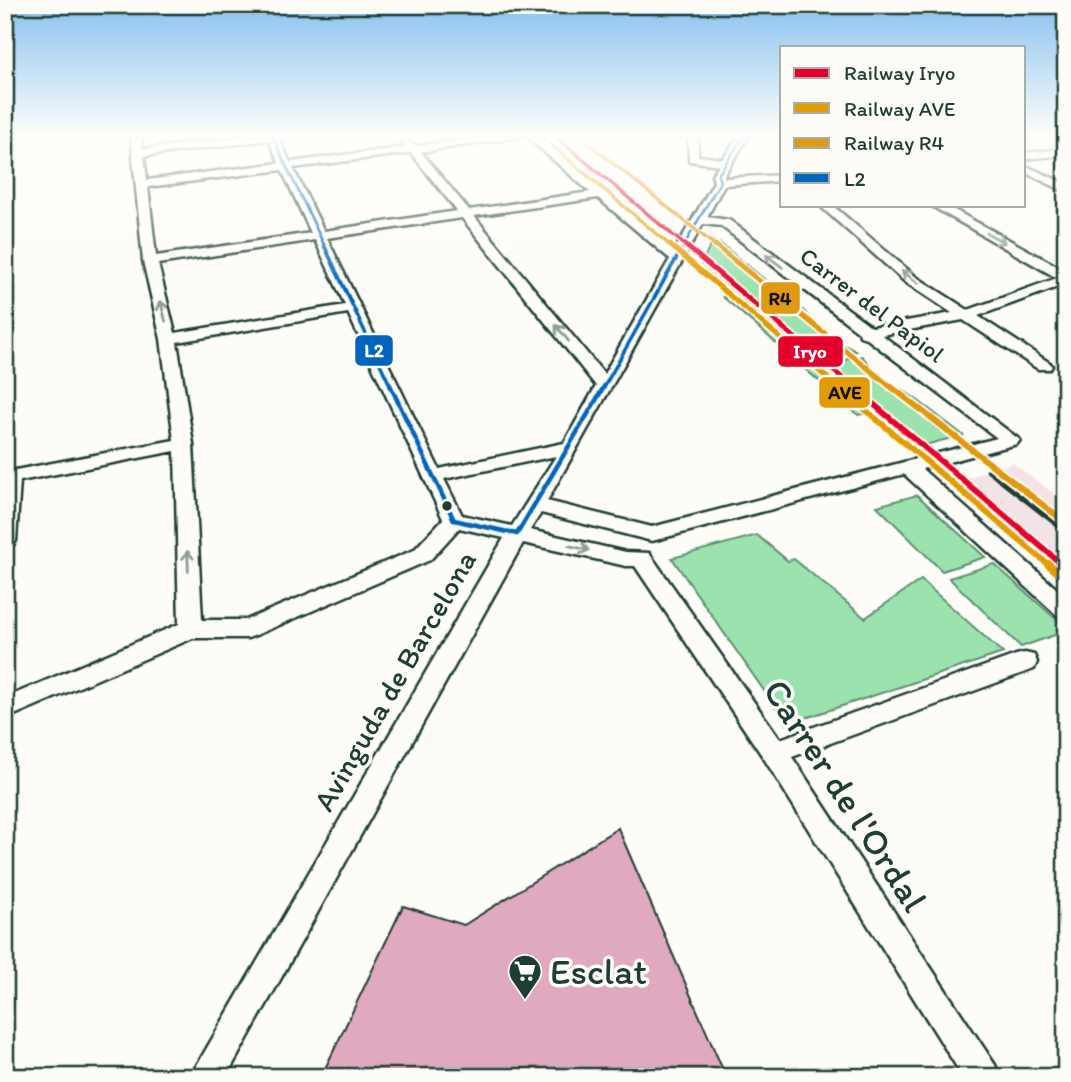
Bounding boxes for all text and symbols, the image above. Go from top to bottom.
legend [780,46,1026,206]
text: Railway Iryo [844,60,956,85]
text: Railway AVE [844,96,956,121]
text: Railway R4 [844,130,944,155]
text: L2 [844,166,866,191]
one-way arrow [985,231,1005,245]
street label: Carrer del Papiol [794,241,950,368]
one-way arrow [765,253,784,268]
one-way arrow [901,270,919,285]
line badge: R4 [760,281,801,315]
text: R4 [769,287,792,310]
one-way arrow [156,300,169,323]
one-way arrow [554,324,570,342]
line badge: L2 [354,334,394,367]
line badge: Iryo [777,335,844,368]
text: L2 [364,339,384,362]
text: Iryo [793,340,827,363]
line badge: AVE [818,376,871,409]
text: AVE [827,381,862,404]
unlabelled marker [440,499,454,513]
one-way arrow [567,542,590,556]
street label: Avinguda de Barcelona [305,544,484,817]
one-way arrow [182,550,195,573]
street label: Carrer de l'Ordal [755,671,937,919]
place label: Esclat [550,949,647,993]
supermarket icon: Esclat [506,952,544,1001]

